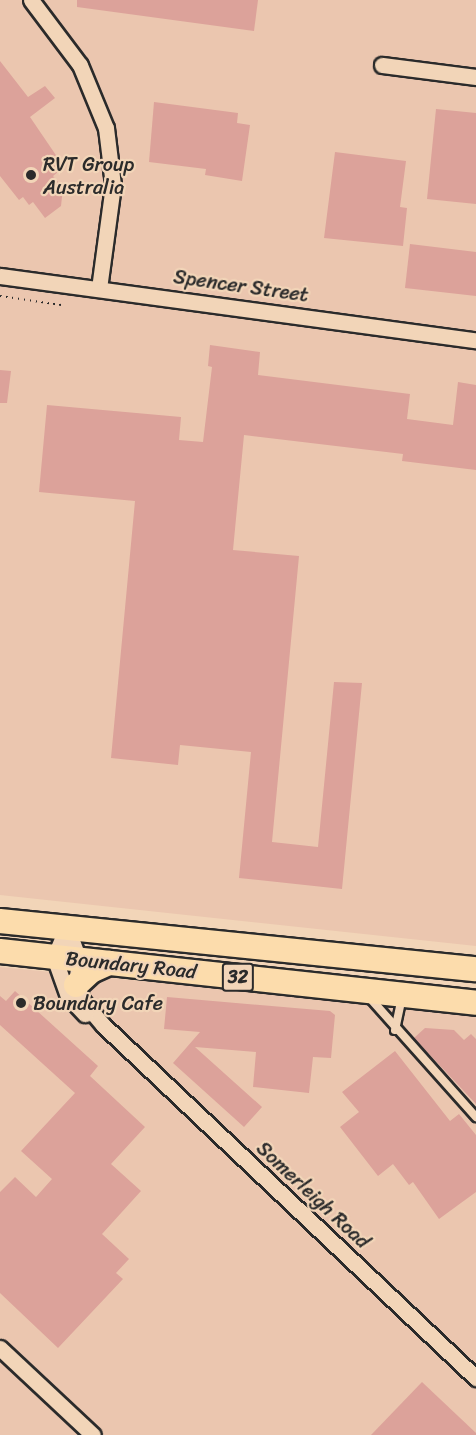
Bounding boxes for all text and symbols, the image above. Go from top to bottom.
place label: RVT Group Australia [43,152,134,199]
marker: RVT Group Australia [24,168,38,182]
street label: Spencer Street [172,265,310,307]
street label: Boundary Road [64,946,198,984]
road number: 32 [222,962,254,992]
place label: Boundary Cafe [33,991,163,1015]
marker: Boundary Cafe [14,996,28,1010]
street label: Somerleigh Road [251,1136,375,1254]

